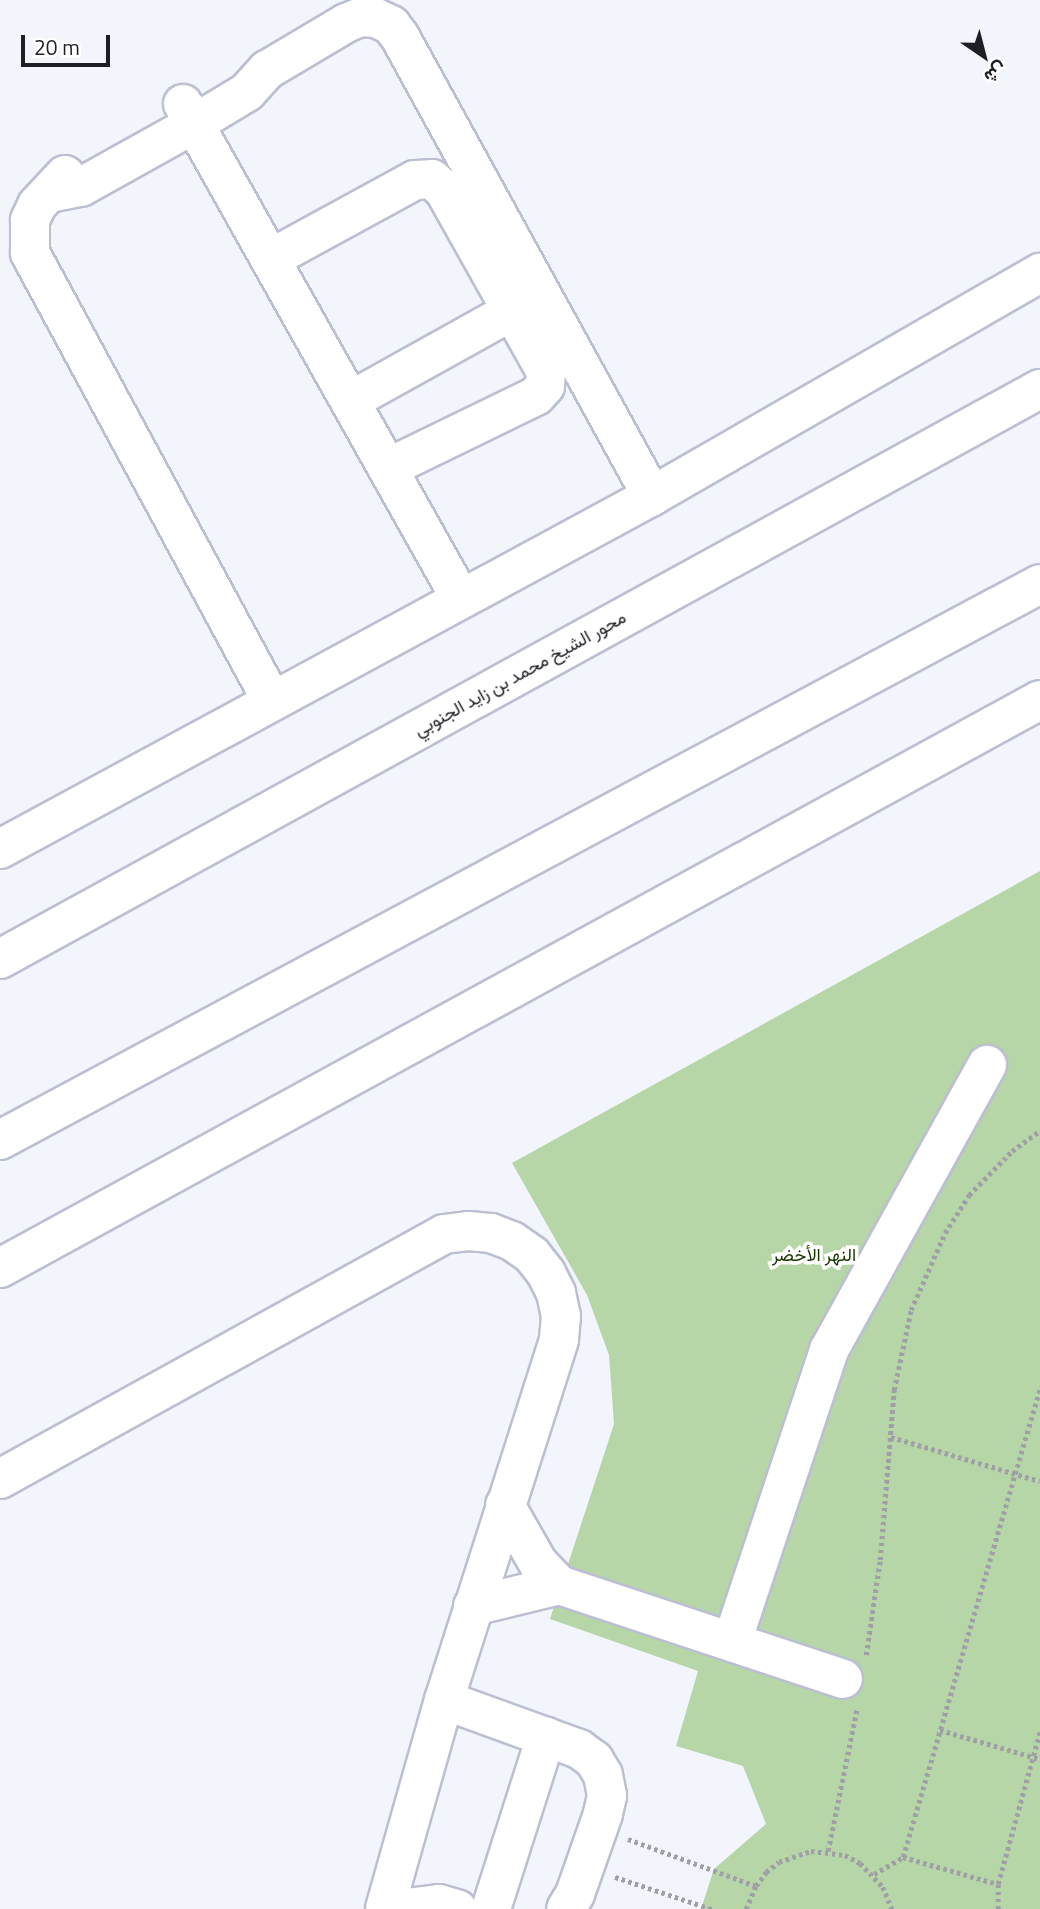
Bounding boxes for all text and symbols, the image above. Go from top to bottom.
scale bar [24,21,114,65]
north arrow [949,21,1019,91]
text: 20 m [34,31,80,63]
text: ش [979,55,1014,92]
street label: محور الشيخ محمد بن زايد الجنوبي [410,607,630,741]
park label: النهر الأخضر [772,1244,856,1266]

